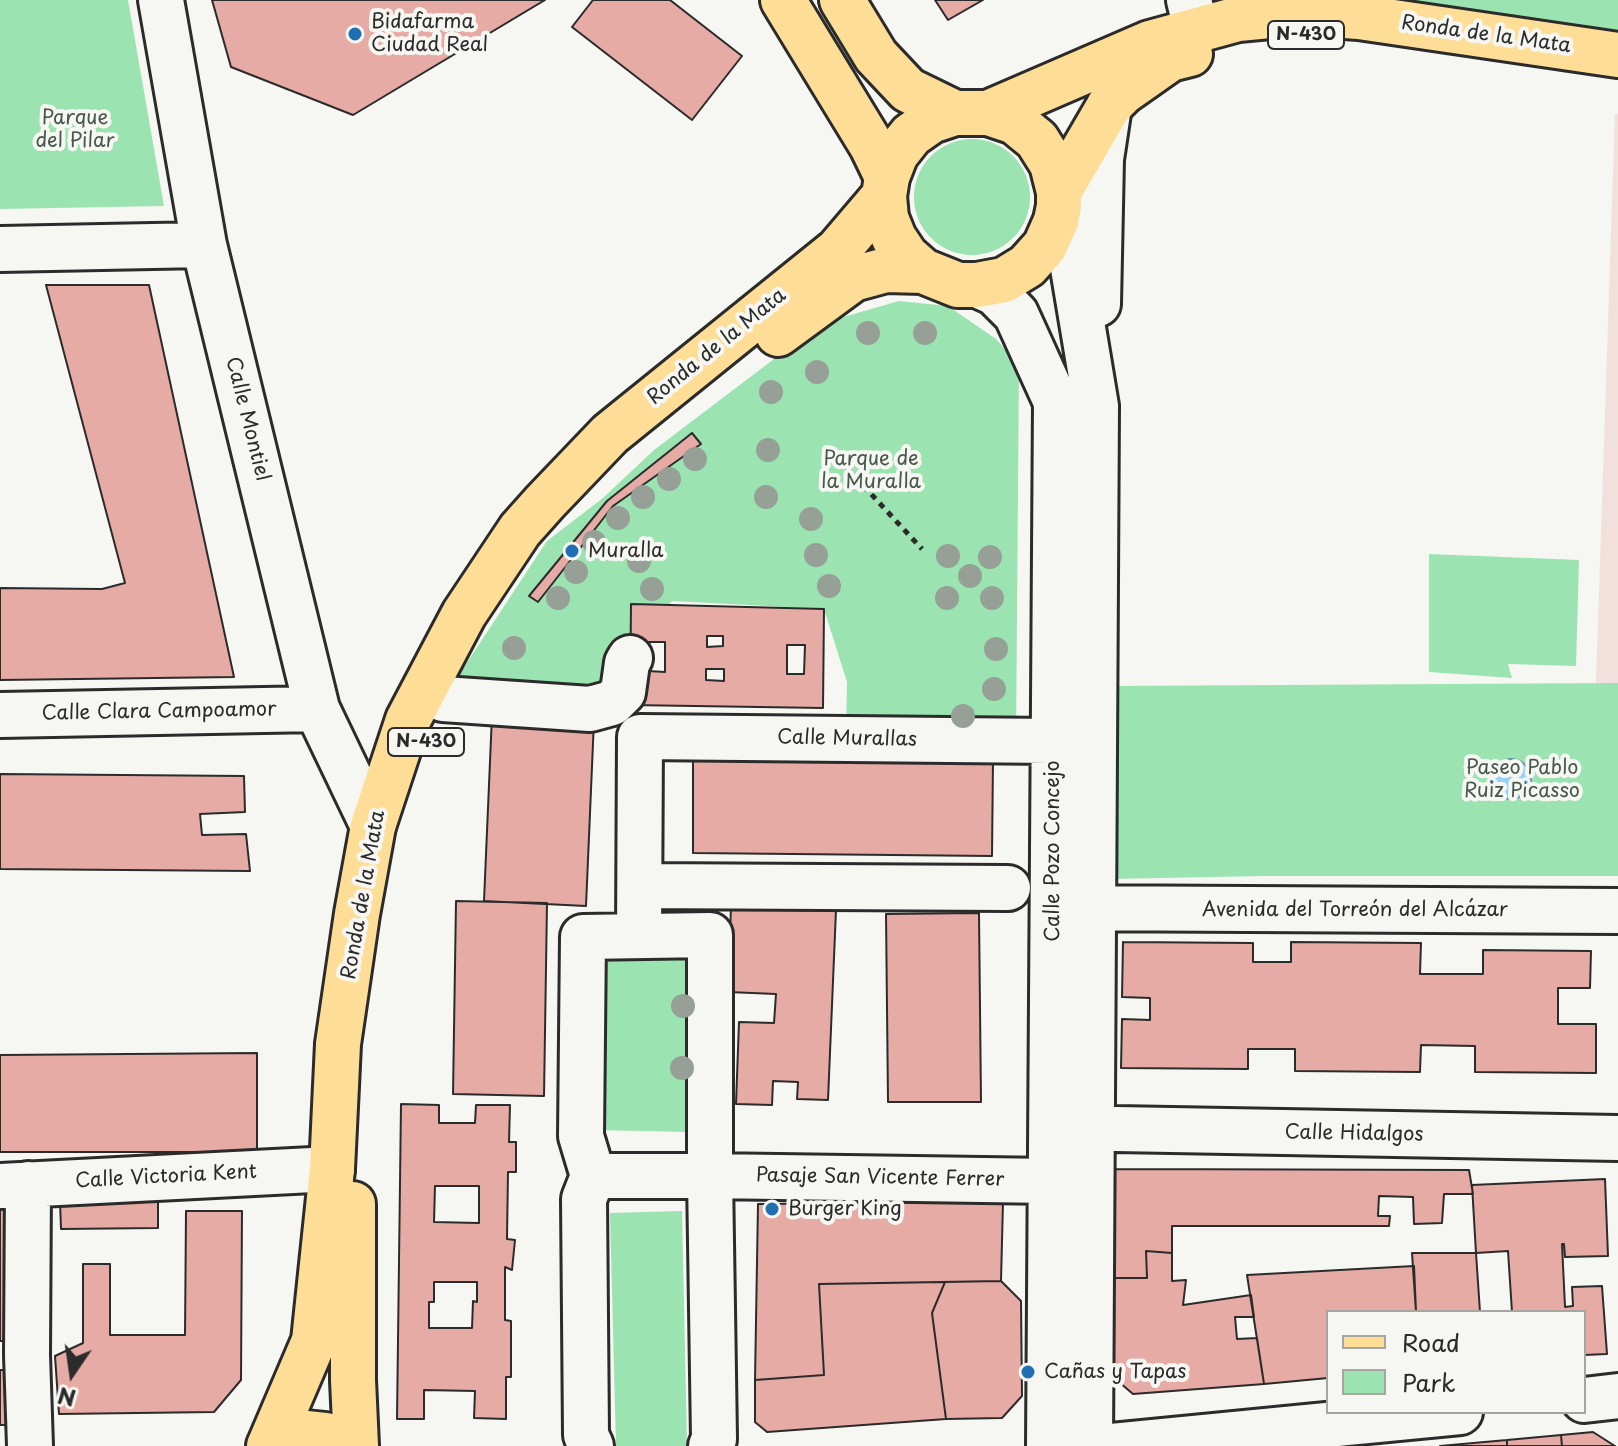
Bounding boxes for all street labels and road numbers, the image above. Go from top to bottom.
street label: Ronda de la Mata [1400,11,1572,59]
road number: N-430 [1268,21,1344,49]
street label: Ronda de la Mata [643,284,791,410]
street label: Calle Montiel [220,355,274,483]
street label: Calle Clara Campoamor [41,698,277,726]
street label: Calle Murallas [777,726,917,752]
road number: N-430 [388,728,464,756]
street label: Calle Pozo Concejo [1041,760,1065,942]
street label: Ronda de la Mata [337,809,391,981]
street label: Avenida del Torreón del Alcázar [1202,898,1508,922]
street label: Calle Hidalgos [1284,1121,1424,1147]
street label: Calle Victoria Kent [75,1160,257,1194]
street label: Pasaje San Vicente Ferrer [756,1164,1004,1192]

